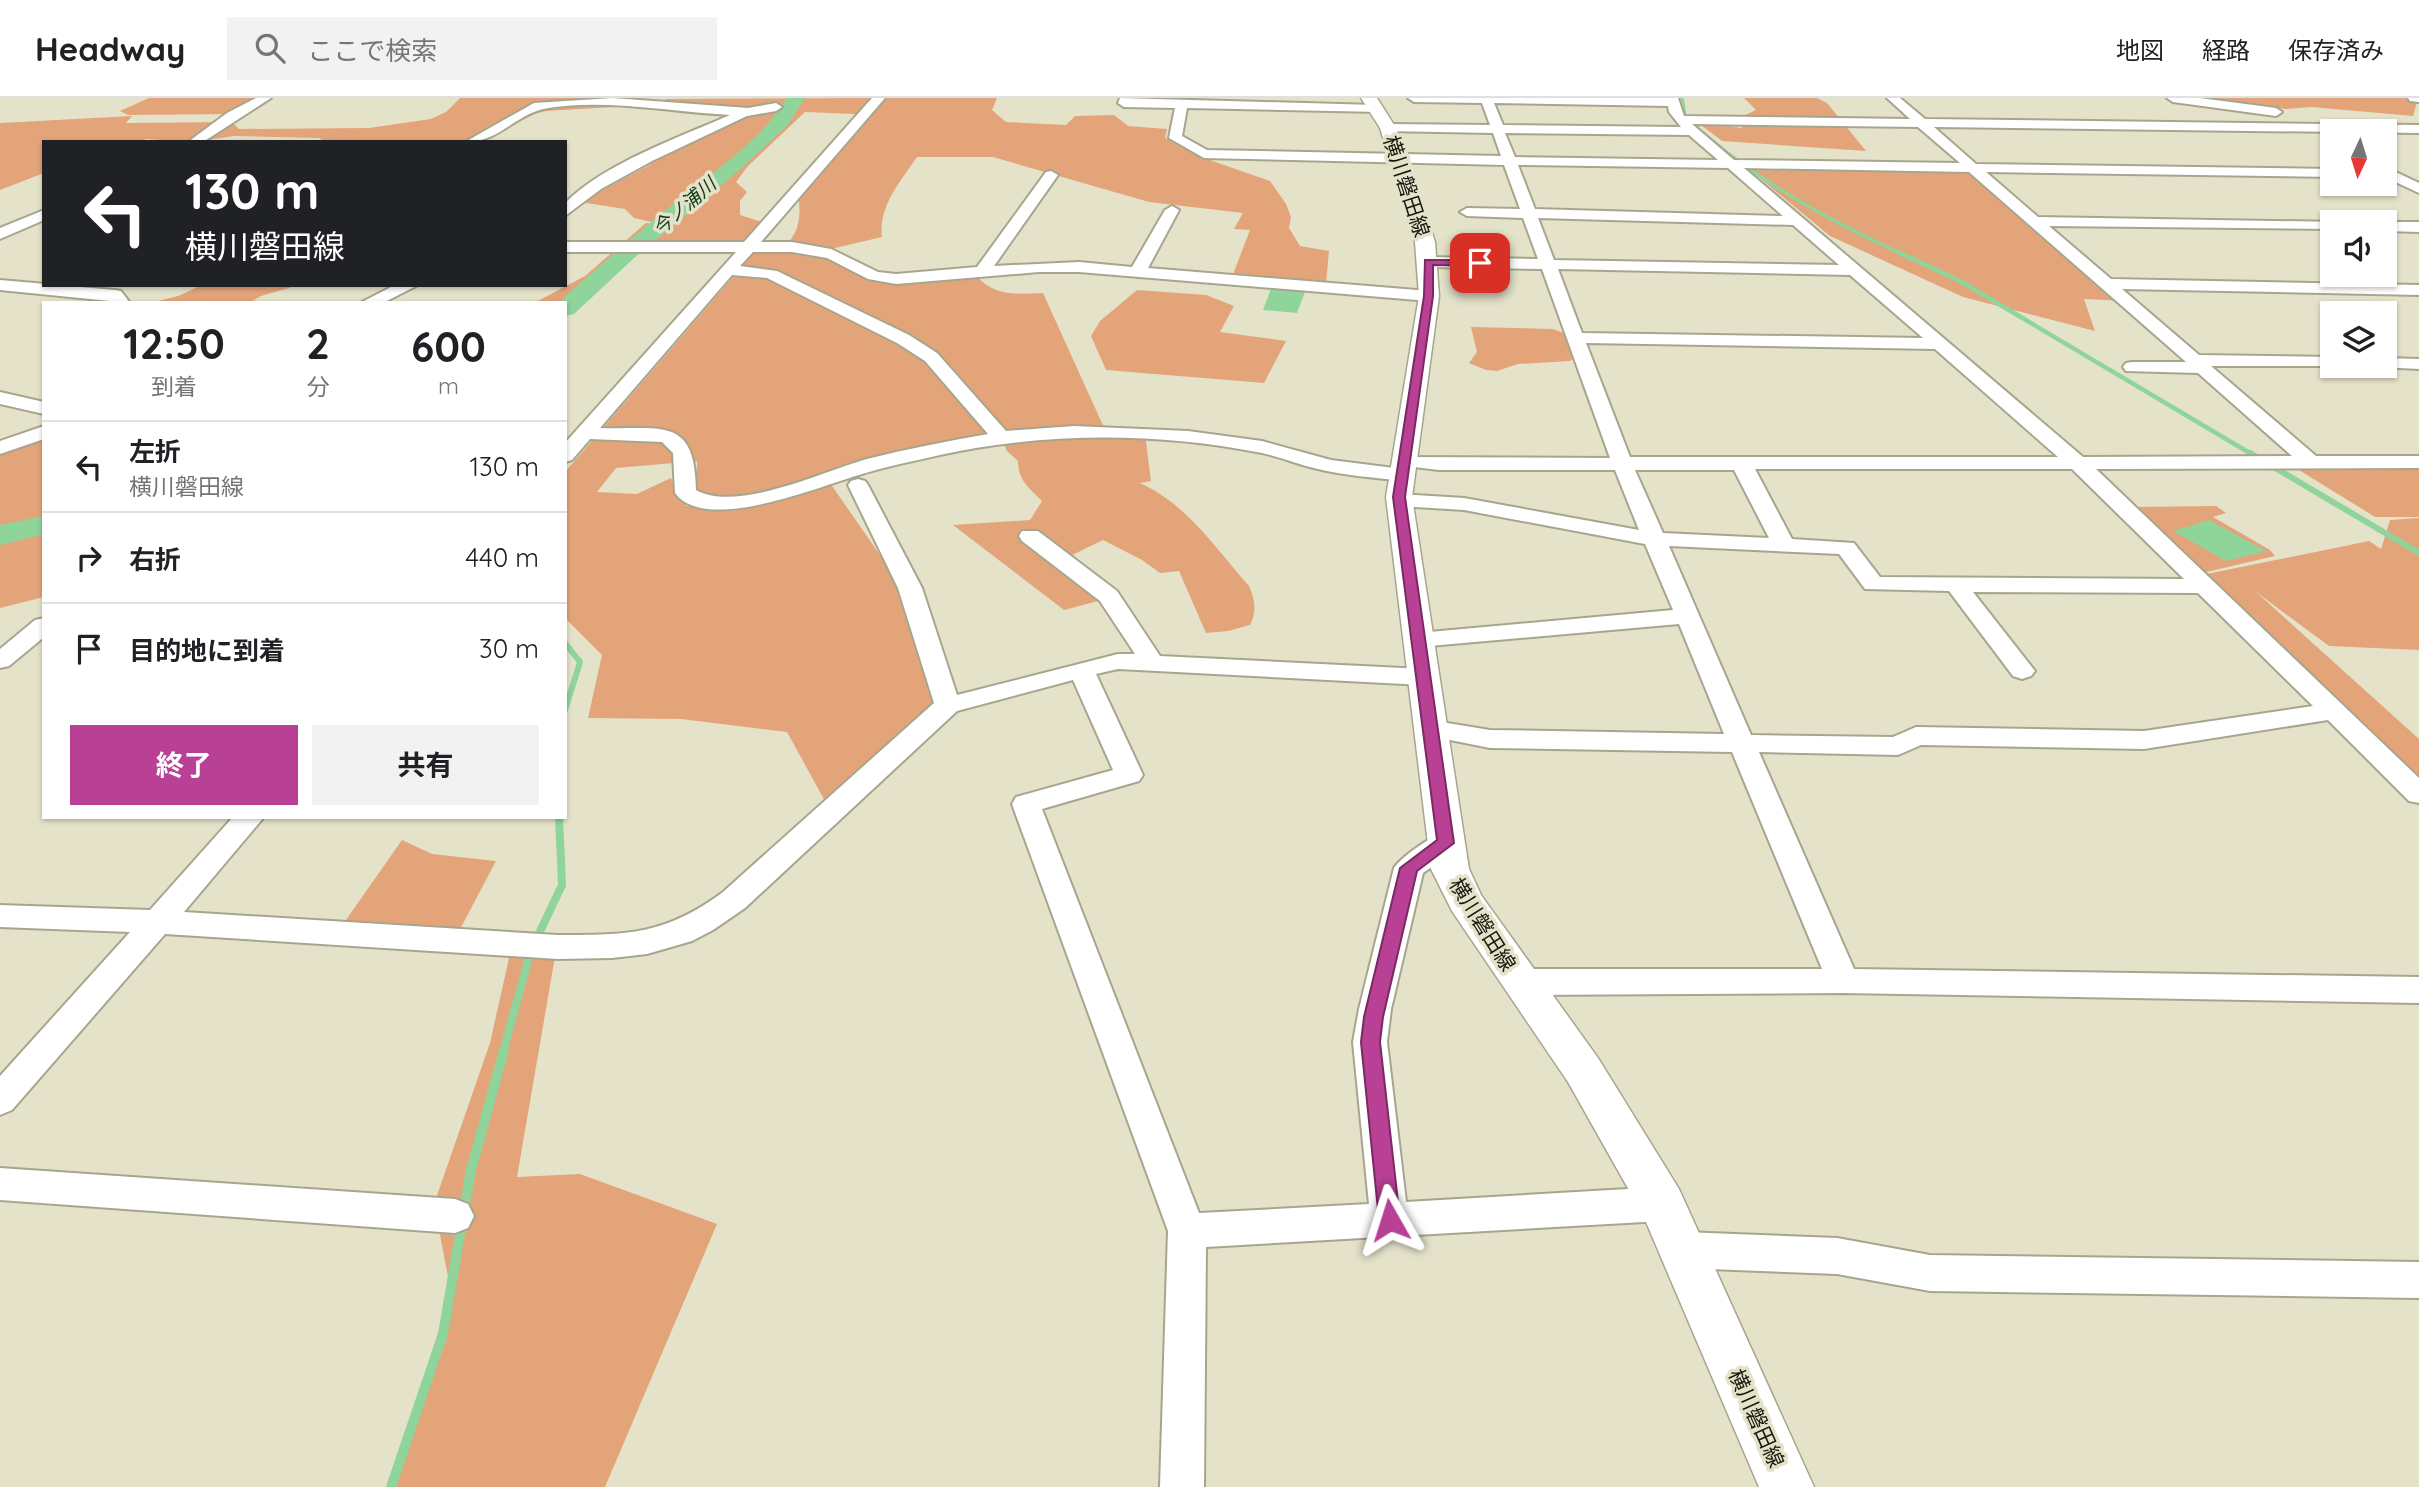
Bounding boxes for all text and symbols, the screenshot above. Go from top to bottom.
search box [227,17,717,80]
text: Headway [35,28,185,69]
icon: search [251,29,289,67]
text: ここで検索 [307,34,437,67]
text: 地図 [2116,35,2164,65]
text: 経路 [2202,35,2250,65]
text: 保存済み [2288,35,2384,65]
north arrow [2320,119,2398,196]
map controls [2320,119,2397,378]
street label: 横川磐田線 [1378,132,1436,240]
text: 130 m [185,160,319,221]
icon: left [70,168,161,259]
water label: 今ノ浦川 [647,171,722,240]
button: sound [2320,210,2397,287]
text: 横川磐田線 [185,226,345,266]
pin [1450,233,1510,293]
icon: arrive [1461,244,1499,282]
button: layers [2320,301,2397,378]
text: 12:50 [123,317,225,370]
text: 2 [306,317,330,370]
text: 600 [411,320,486,373]
text: m [438,371,459,400]
text: 到着 [151,372,197,401]
text: 分 [306,372,329,401]
text: 左折 [129,435,181,468]
icon: left [70,448,108,486]
text: 130 m [469,450,539,483]
text: 横川磐田線 [129,472,244,501]
icon: right [70,539,108,577]
text: 440 m [465,541,539,574]
text: 右折 [129,543,181,576]
icon: arrive [70,630,108,668]
text: 30 m [479,632,539,665]
text: 目的地に到着 [129,634,285,667]
button: 終了 [70,725,298,805]
button: 共有 [312,725,539,805]
street label: 横川磐田線 [1444,873,1522,975]
position arrow [1353,1183,1427,1257]
street label: 横川磐田線 [1724,1365,1790,1471]

